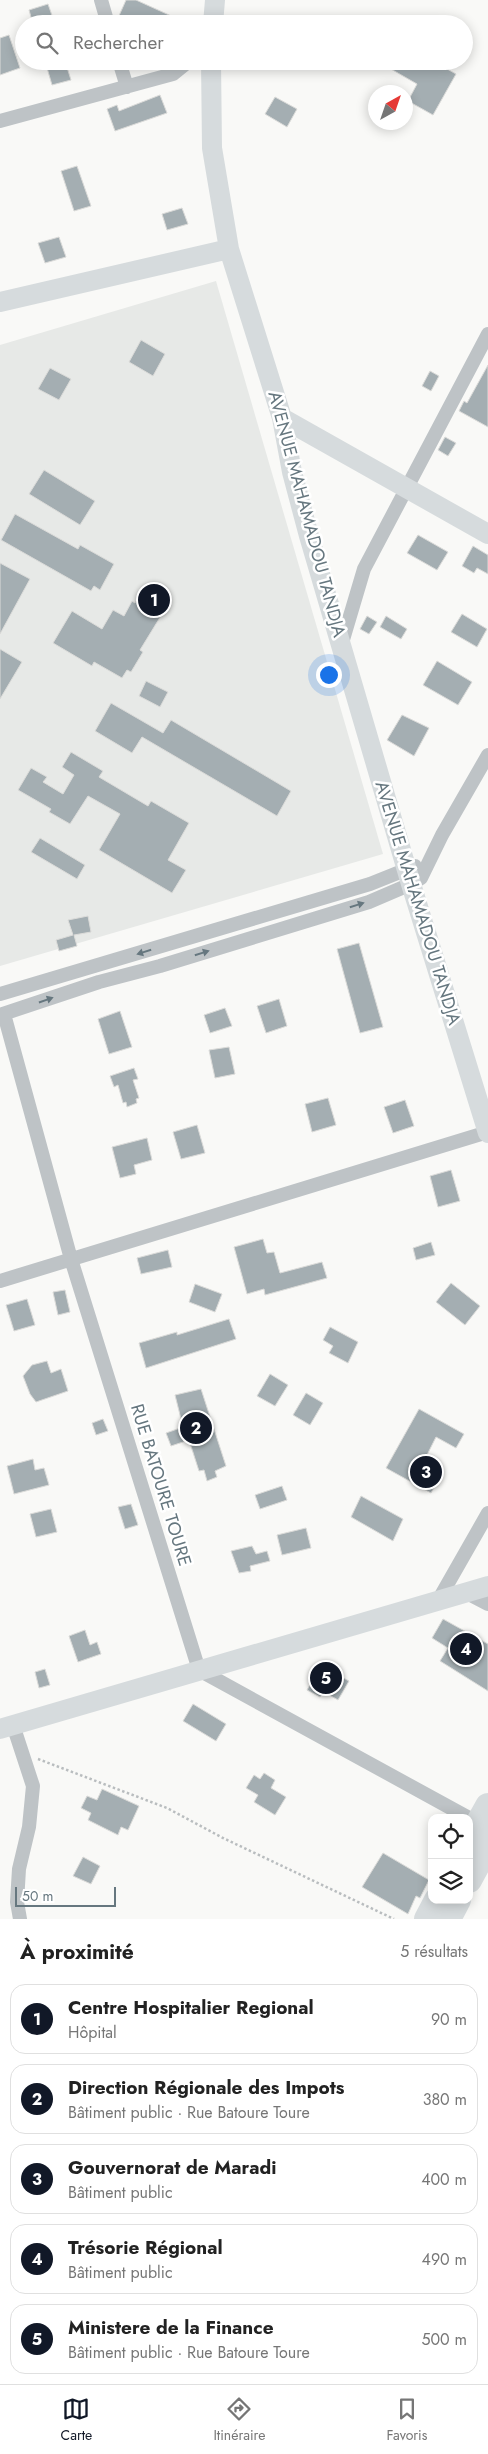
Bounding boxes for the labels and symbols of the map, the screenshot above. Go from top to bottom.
north arrow [368,85,413,130]
street label: AVENUE MAHAMADOU TANDJA [262,388,352,640]
pin: 1 [138,581,170,619]
your location [316,662,342,688]
street label: AVENUE MAHAMADOU TANDJA [368,778,468,1028]
one-way arrow [350,901,365,909]
one-way arrow [136,949,151,957]
one-way arrow [195,949,210,957]
one-way arrow [39,995,54,1003]
street label: RUE BATOURE TOURE [124,1401,198,1569]
pin: 2 [180,1409,212,1447]
pin: 3 [410,1453,442,1491]
pin: 4 [450,1630,482,1668]
pin: 5 [310,1659,342,1697]
scale bar [15,1884,116,1907]

